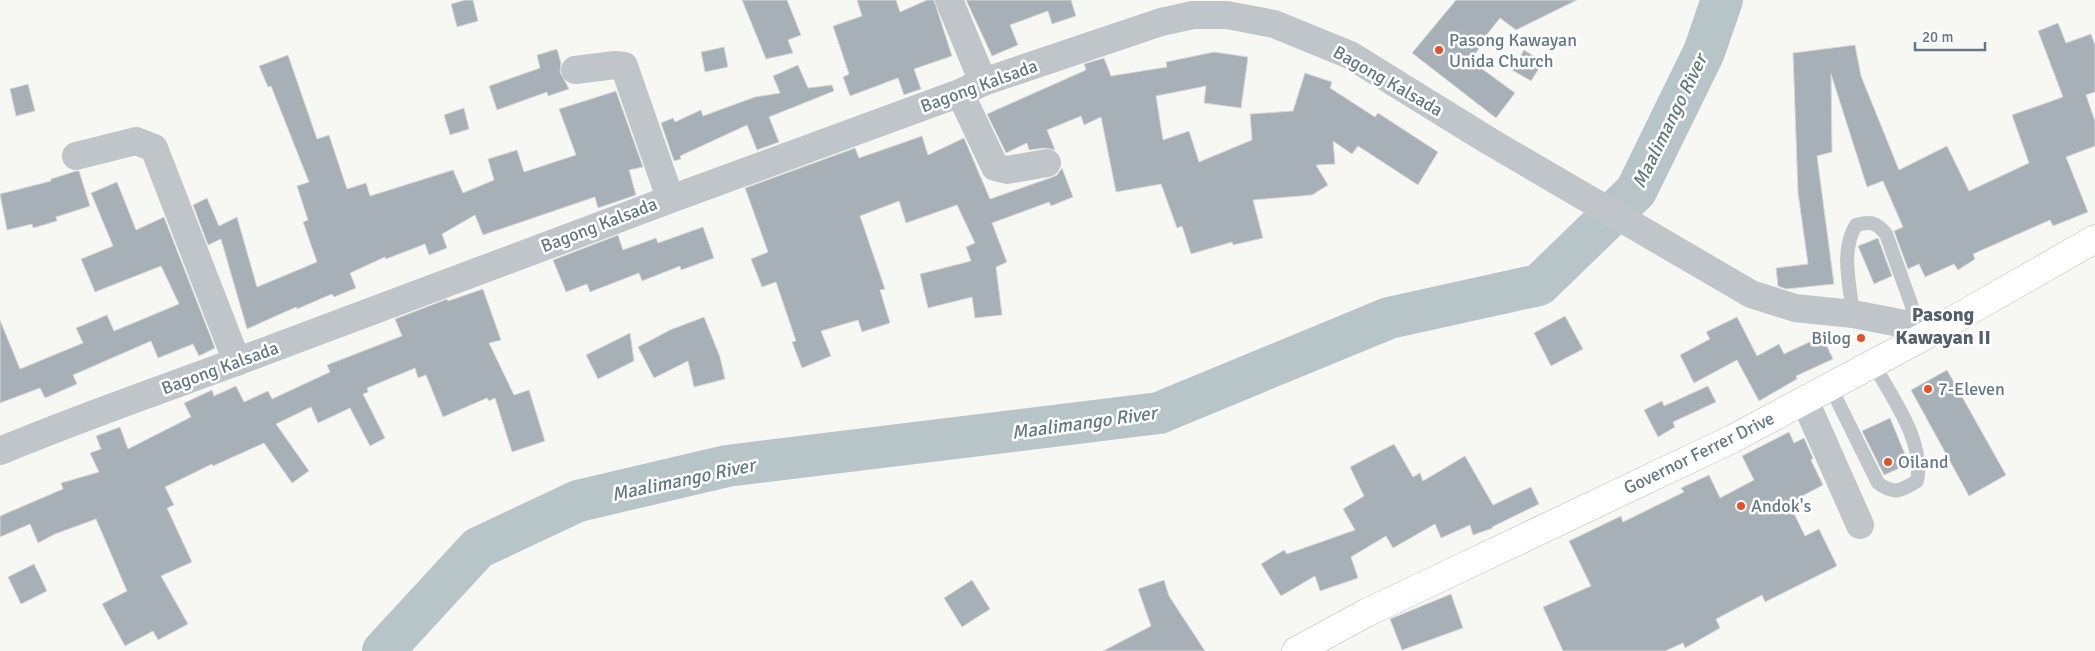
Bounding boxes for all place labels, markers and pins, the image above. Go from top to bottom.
place label: Pasong Kawayan Unida Church [1449,29,1577,72]
marker: Pasong Kawayan Unida Church [1433,44,1445,56]
place label: Bilog [1811,327,1851,349]
marker: Bilog [1855,332,1867,344]
place label: 7-Eleven [1938,378,2005,400]
marker: 7-Eleven [1922,383,1934,395]
place label: Oiland [1898,451,1949,473]
marker: Oiland [1882,456,1894,468]
place label: Andok's [1751,495,1811,517]
marker: Andok's [1735,500,1747,512]

